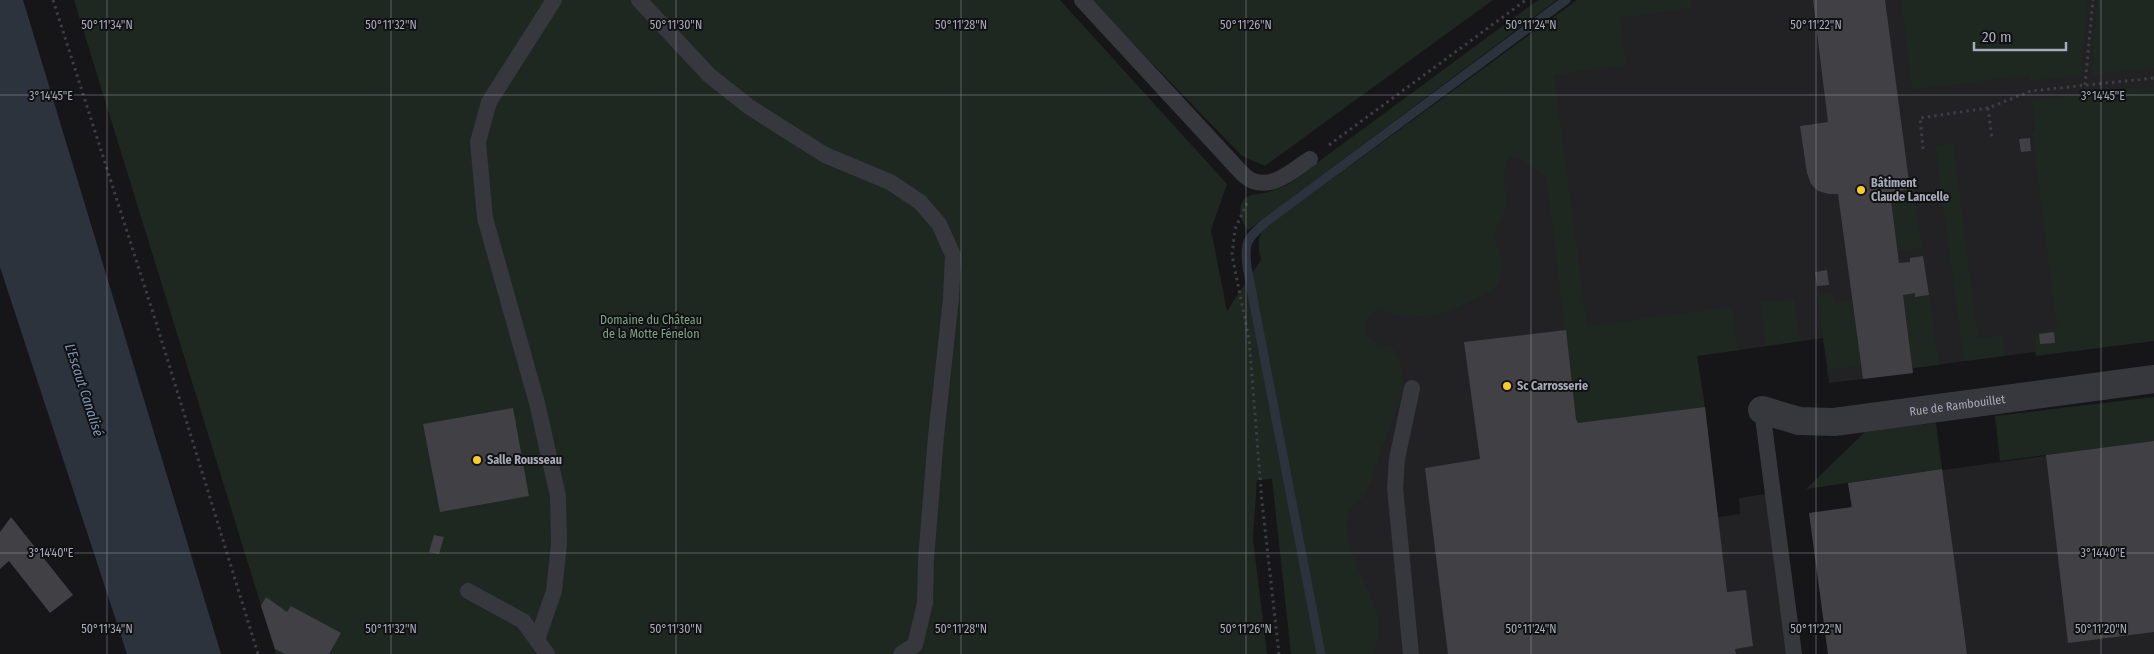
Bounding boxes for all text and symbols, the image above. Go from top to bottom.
text: 50°11'34"N [81,18,133,32]
text: 50°11'32"N [365,18,417,32]
text: 50°11'30"N [650,18,702,32]
text: 50°11'28"N [935,18,987,32]
text: 50°11'26"N [1220,18,1272,32]
text: 50°11'24"N [1505,18,1557,32]
text: 50°11'22"N [1790,18,1842,32]
scale bar [1974,20,2066,52]
text: 20 m [1982,28,2012,46]
text: 3°14'45"E [29,89,73,103]
text: 3°14'45"E [2081,89,2125,103]
place label: Bâtiment Claude Lancelle [1871,176,1949,204]
marker: Bâtiment Claude Lancelle [1855,184,1867,196]
park label: Domaine du Château de la Motte Fénelon [600,313,702,341]
water label: L'Escaut Canalisé [61,341,107,439]
place label: Sc Carrosserie [1517,379,1588,393]
marker: Sc Carrosserie [1501,380,1513,392]
street label: Rue de Rambouillet [1909,392,2006,419]
place label: Salle Rousseau [487,453,562,467]
marker: Salle Rousseau [471,454,483,466]
text: 3°14'40"E [29,546,74,560]
text: 3°14'40"E [2081,546,2126,560]
text: 50°11'34"N [81,622,133,636]
text: 50°11'32"N [365,622,417,636]
text: 50°11'30"N [650,622,702,636]
text: 50°11'28"N [935,622,987,636]
text: 50°11'26"N [1220,622,1272,636]
text: 50°11'24"N [1505,622,1557,636]
text: 50°11'22"N [1790,622,1842,636]
text: 50°11'20"N [2075,622,2127,636]

